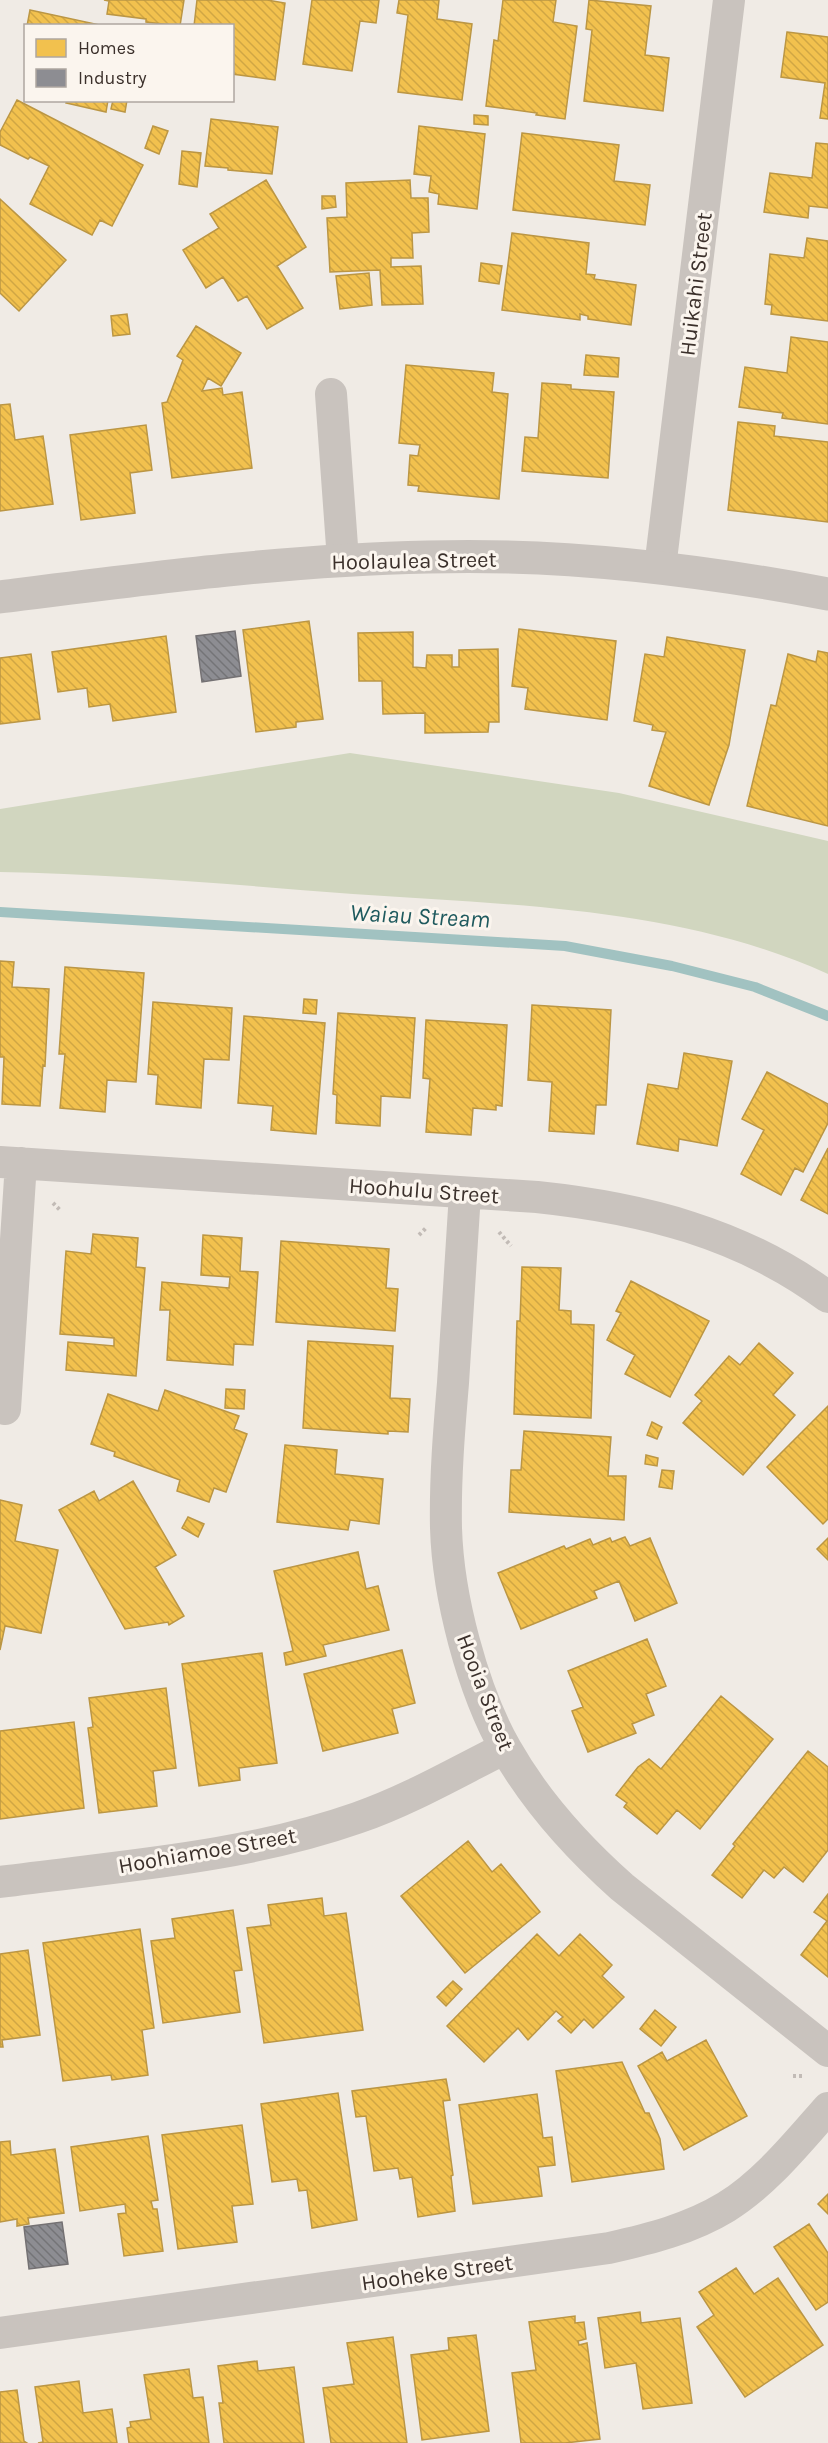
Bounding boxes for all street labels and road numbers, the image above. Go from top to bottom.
street label: Huikahi Street [674,211,718,357]
street label: Hoolaulea Street [331,547,497,575]
street label: Hoohulu Street [348,1173,500,1209]
street label: Hooia Street [451,1630,519,1754]
street label: Hoohiamoe Street [116,1823,298,1879]
street label: Hooheke Street [360,2249,515,2296]

